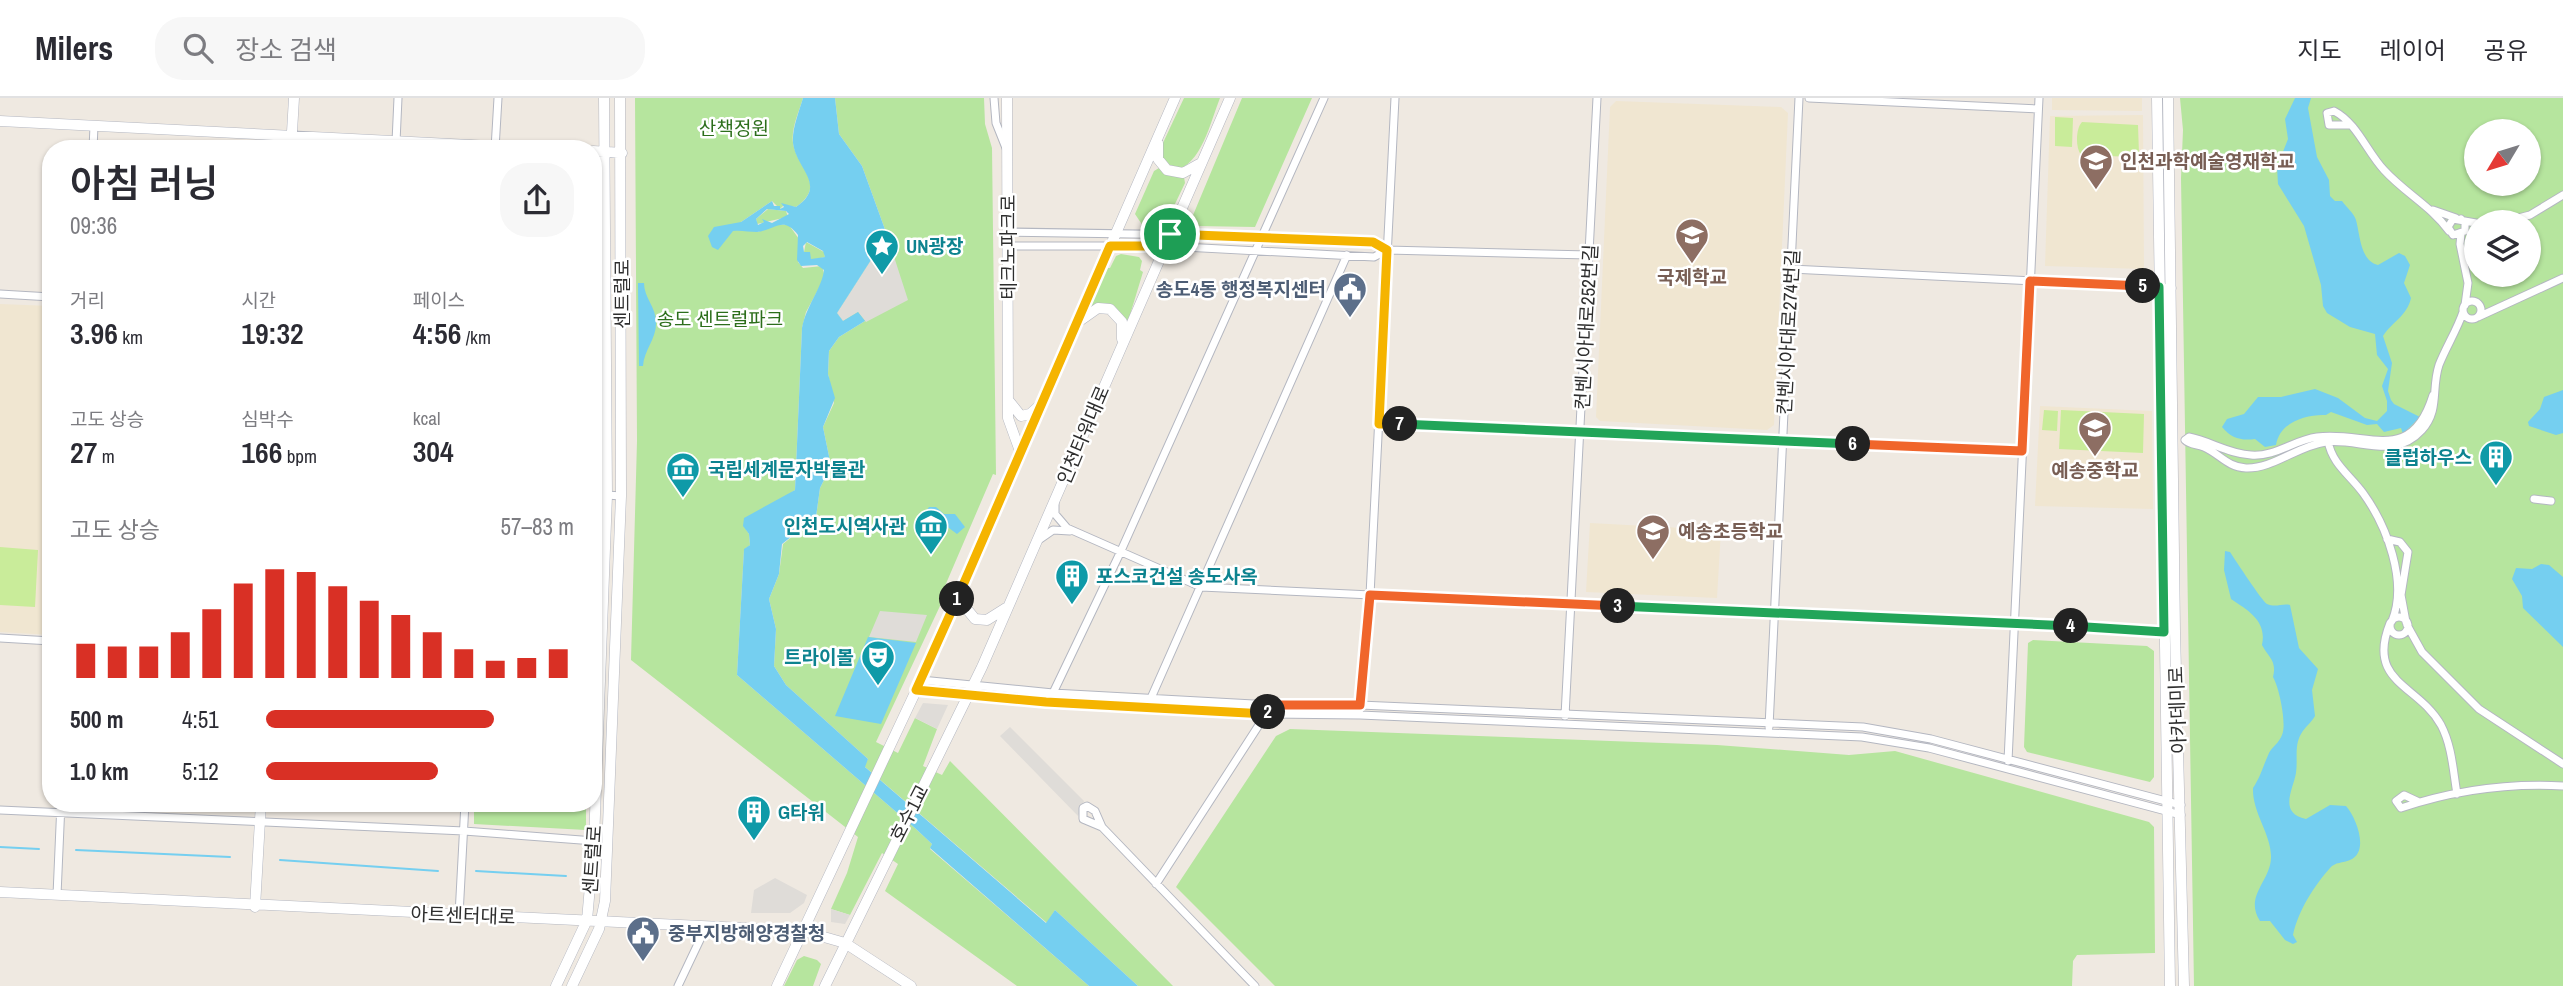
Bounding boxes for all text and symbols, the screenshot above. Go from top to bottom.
search box [155,17,645,80]
text: Milers [35,26,113,70]
icon: search [179,29,217,67]
text: 장소 검색 [235,32,337,67]
text: 지도 [2297,34,2342,66]
text: 레이어 [2380,34,2446,66]
text: 공유 [2484,34,2528,66]
park label: 산책정원 [699,115,769,141]
north arrow [2464,119,2541,196]
map controls [2464,119,2541,287]
school or university icon: 인천과학예술영재학교 [2077,142,2115,191]
place label: 인천과학예술영재학교 [2120,148,2295,174]
text: 아침 러닝 [70,158,219,209]
button: share [500,163,574,237]
street label: 테크노파크로 [995,195,1021,299]
pin [1140,204,1200,264]
text: 09:36 [70,210,117,241]
button: layers [2464,210,2541,287]
icon: arrive [1151,215,1189,253]
school or university icon: 국제학교 [1673,216,1711,265]
place icon: UN광장 [863,227,901,276]
place label: UN광장 [906,233,963,259]
street label: 컨벤시아대로252번길 [1569,244,1603,410]
street label: 컨벤시아대로274번길 [1771,249,1805,415]
street label: 센트럴로 [609,259,635,329]
place label: 국제학교 [1657,264,1727,290]
pin: 5 [2126,268,2160,304]
public building icon: 송도4동 행정복지센터 [1331,270,1369,319]
text: 5 [2138,272,2147,298]
place label: 송도4동 행정복지센터 [1156,276,1326,302]
text: 거리 [70,287,105,313]
text: 시간 [241,287,276,313]
text: 페이스 [413,287,465,313]
park label: 송도 센트럴파크 [657,306,783,332]
text: 3.96 [70,313,118,353]
text: 19:32 [241,313,304,353]
text: 4:56 [413,313,461,353]
text: km [118,324,143,350]
text: /km [461,324,491,350]
street label: 인천타워대로 [1051,382,1115,488]
text: kcal [413,405,440,431]
text: 고도 상승 [70,406,144,432]
text: 심박수 [241,406,294,432]
pin: 7 [1382,406,1418,442]
school or university icon: 예송중학교 [2076,409,2114,458]
text: 7 [1395,410,1404,436]
pin: 6 [1836,426,1870,462]
text: 6 [1848,430,1857,456]
text: 304 [413,431,454,471]
text: 27 [70,432,97,472]
text: 166 [241,432,282,472]
building icon: 클럽하우스 [2477,438,2515,487]
text: m [97,443,115,469]
text: bpm [282,443,317,469]
place label: 클럽하우스 [2385,444,2472,470]
museum icon: 국립세계문자박물관 [664,450,702,499]
place label: 국립세계문자박물관 [708,456,866,482]
place label: 예송중학교 [2051,457,2139,483]
museum icon: 인천도시역사관 [912,507,950,556]
text: 57–83 m [501,511,574,542]
school or university icon: 예송초등학교 [1634,512,1672,561]
place label: 인천도시역사관 [784,513,907,539]
text: 고도 상승 [70,514,160,545]
place label: 예송초등학교 [1678,518,1783,544]
building icon: 포스코건설 송도사옥 [1053,557,1091,606]
place label: 포스코건설 송도사옥 [1096,563,1258,589]
pin: 1 [940,582,974,616]
text: 1 [952,585,961,611]
pin: 3 [1600,588,1636,624]
text: 3 [1613,592,1622,618]
pin: 4 [2054,608,2088,644]
text: 4 [2066,612,2075,638]
theatre icon: 트라이볼 [859,638,897,687]
place label: 트라이볼 [784,644,854,670]
street label: 아카데미로 [2162,666,2192,754]
pin: 2 [1250,694,1286,730]
text: 2 [1263,698,1272,724]
text: 500 m [70,704,123,735]
text: 4:51 [182,704,219,735]
text: 1.0 km [70,756,129,787]
text: 5:12 [182,756,219,787]
street label: 호수1교 [884,780,934,846]
building icon: G타워 [735,793,773,842]
place label: G타워 [778,799,825,825]
street label: 센트럴로 [577,824,607,896]
street label: 아트센터대로 [410,900,516,930]
public building icon: 중부지방해양경찰청 [624,914,662,963]
place label: 중부지방해양경찰청 [668,920,825,946]

